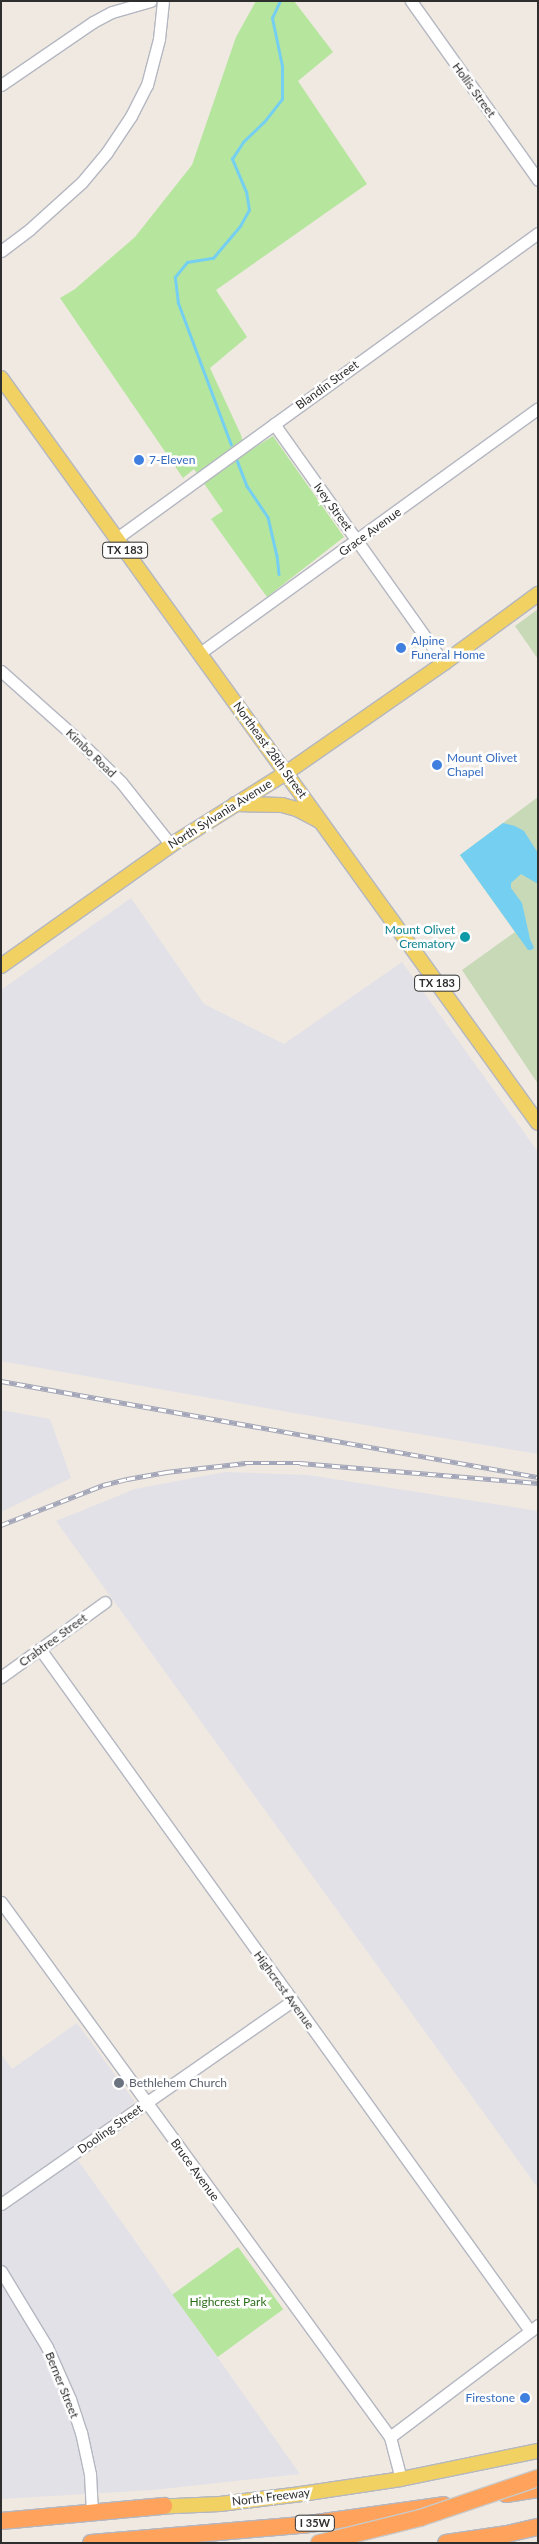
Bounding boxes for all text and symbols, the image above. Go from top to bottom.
street label: Hollis Street [449,60,499,120]
street label: Blandin Street [293,357,361,413]
place label: 7-Eleven [149,453,195,467]
marker: 7-Eleven [133,454,145,466]
street label: Ivey Street [311,480,355,534]
street label: Grace Avenue [336,505,404,559]
road number: TX 183 [101,542,149,558]
place label: Alpine Funeral Home [411,634,485,662]
marker: Alpine Funeral Home [395,642,407,654]
street label: Northeast 28th Street [230,699,310,801]
street label: Kimbo Road [63,726,119,780]
place label: Mount Olivet Chapel [447,751,517,779]
marker: Mount Olivet Chapel [431,759,443,771]
street label: North Sylvania Avenue [165,776,275,852]
place label: Mount Olivet Crematory [385,923,455,951]
marker: Mount Olivet Crematory [459,931,471,943]
road number: TX 183 [413,974,461,991]
street label: Crabtree Street [16,1610,90,1670]
street label: Highcrest Avenue [251,1948,317,2032]
place label: Bethlehem Church [129,2076,227,2090]
marker: Bethlehem Church [113,2077,125,2089]
street label: Dooling Street [75,2101,145,2157]
street label: Bruce Avenue [168,2136,222,2204]
park label: Highcrest Park [189,2295,267,2309]
street label: Berner Street [42,2350,82,2420]
place label: Firestone [466,2391,515,2405]
marker: Firestone [519,2392,531,2404]
street label: North Freeway [231,2485,311,2509]
road number: I 35W [294,2514,336,2532]

